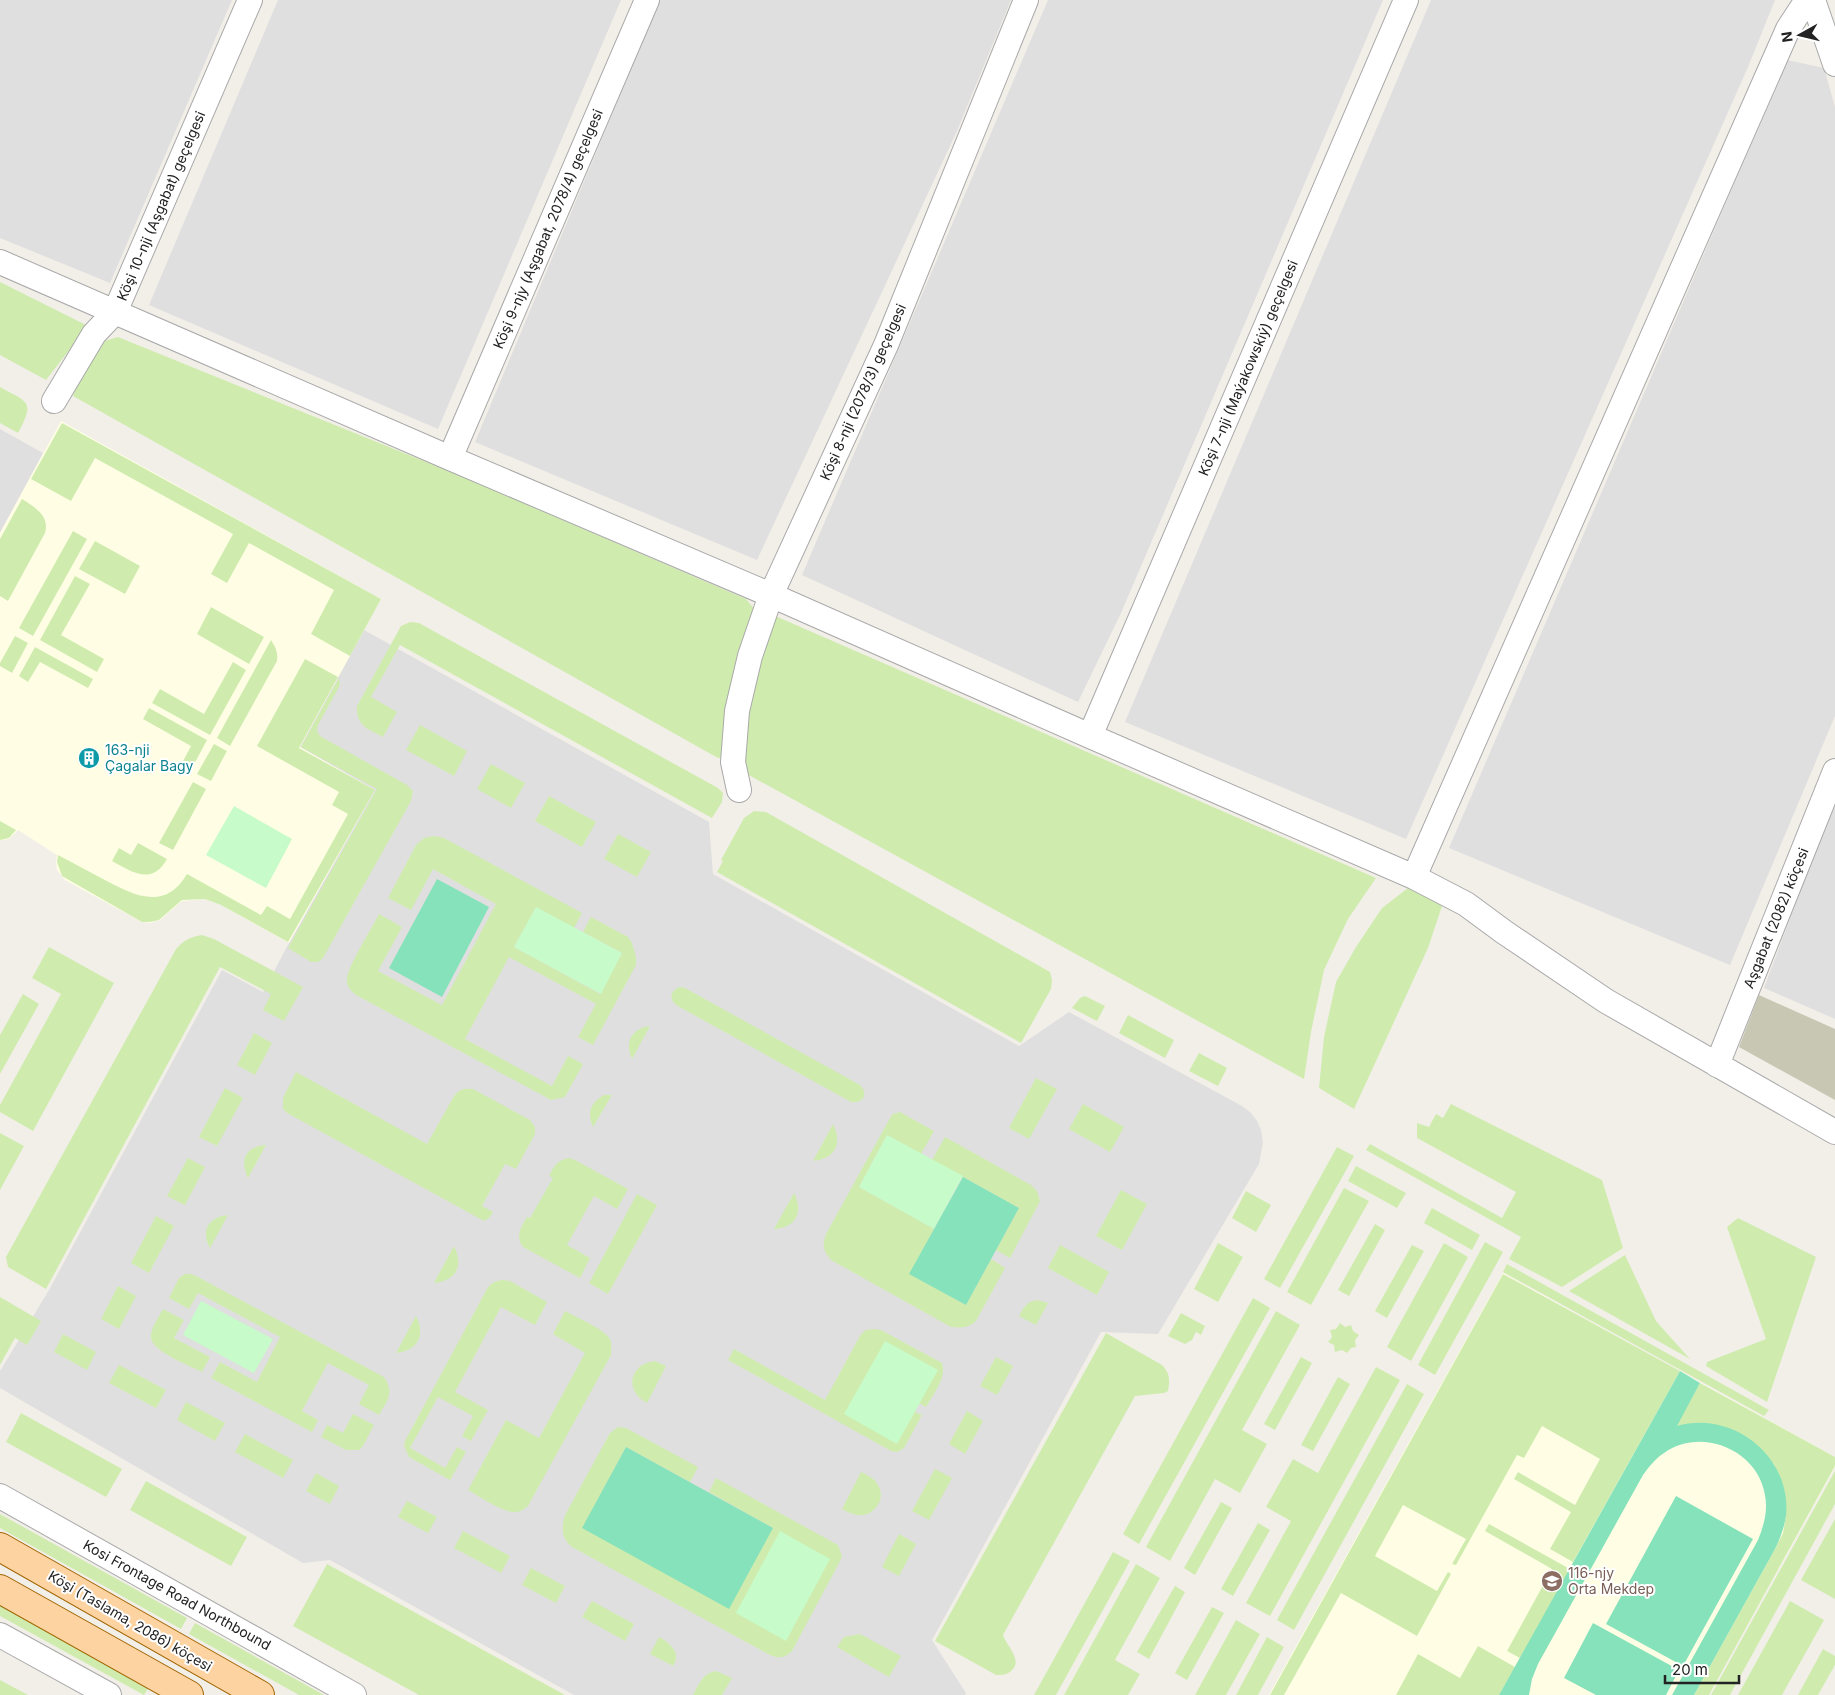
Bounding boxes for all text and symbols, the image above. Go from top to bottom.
north arrow [1775,10,1825,60]
text: N [1777,30,1796,43]
street label: Köşi 9-njy (Aşgabat, 2078/4) geçelgesi [489,106,606,351]
street label: Köşi 10-nji (Aşgabat) geçelgesi [113,108,208,303]
street label: Köşi 7-nji (Maýakowskiý) geçelgesi [1194,257,1301,478]
street label: Köşi 8-nji (2078/3) geçelgesi [816,301,909,483]
place label: 163-nji Çagalar Bagy [105,741,194,774]
building icon: 163-nji Çagalar Bagy [77,746,101,770]
street label: Aşgabat (2082) köçesi [1740,845,1812,991]
street label: Kosi Frontage Road Northbound [80,1536,274,1653]
place label: 116-njy Orta Mekdep [1568,1564,1654,1597]
street label: Köşi (Taslama, 2086) köçesi [45,1567,215,1674]
school or university icon: 116-njy Orta Mekdep [1540,1569,1564,1593]
scale bar [1665,1652,1739,1684]
text: 20 m [1672,1660,1708,1679]

